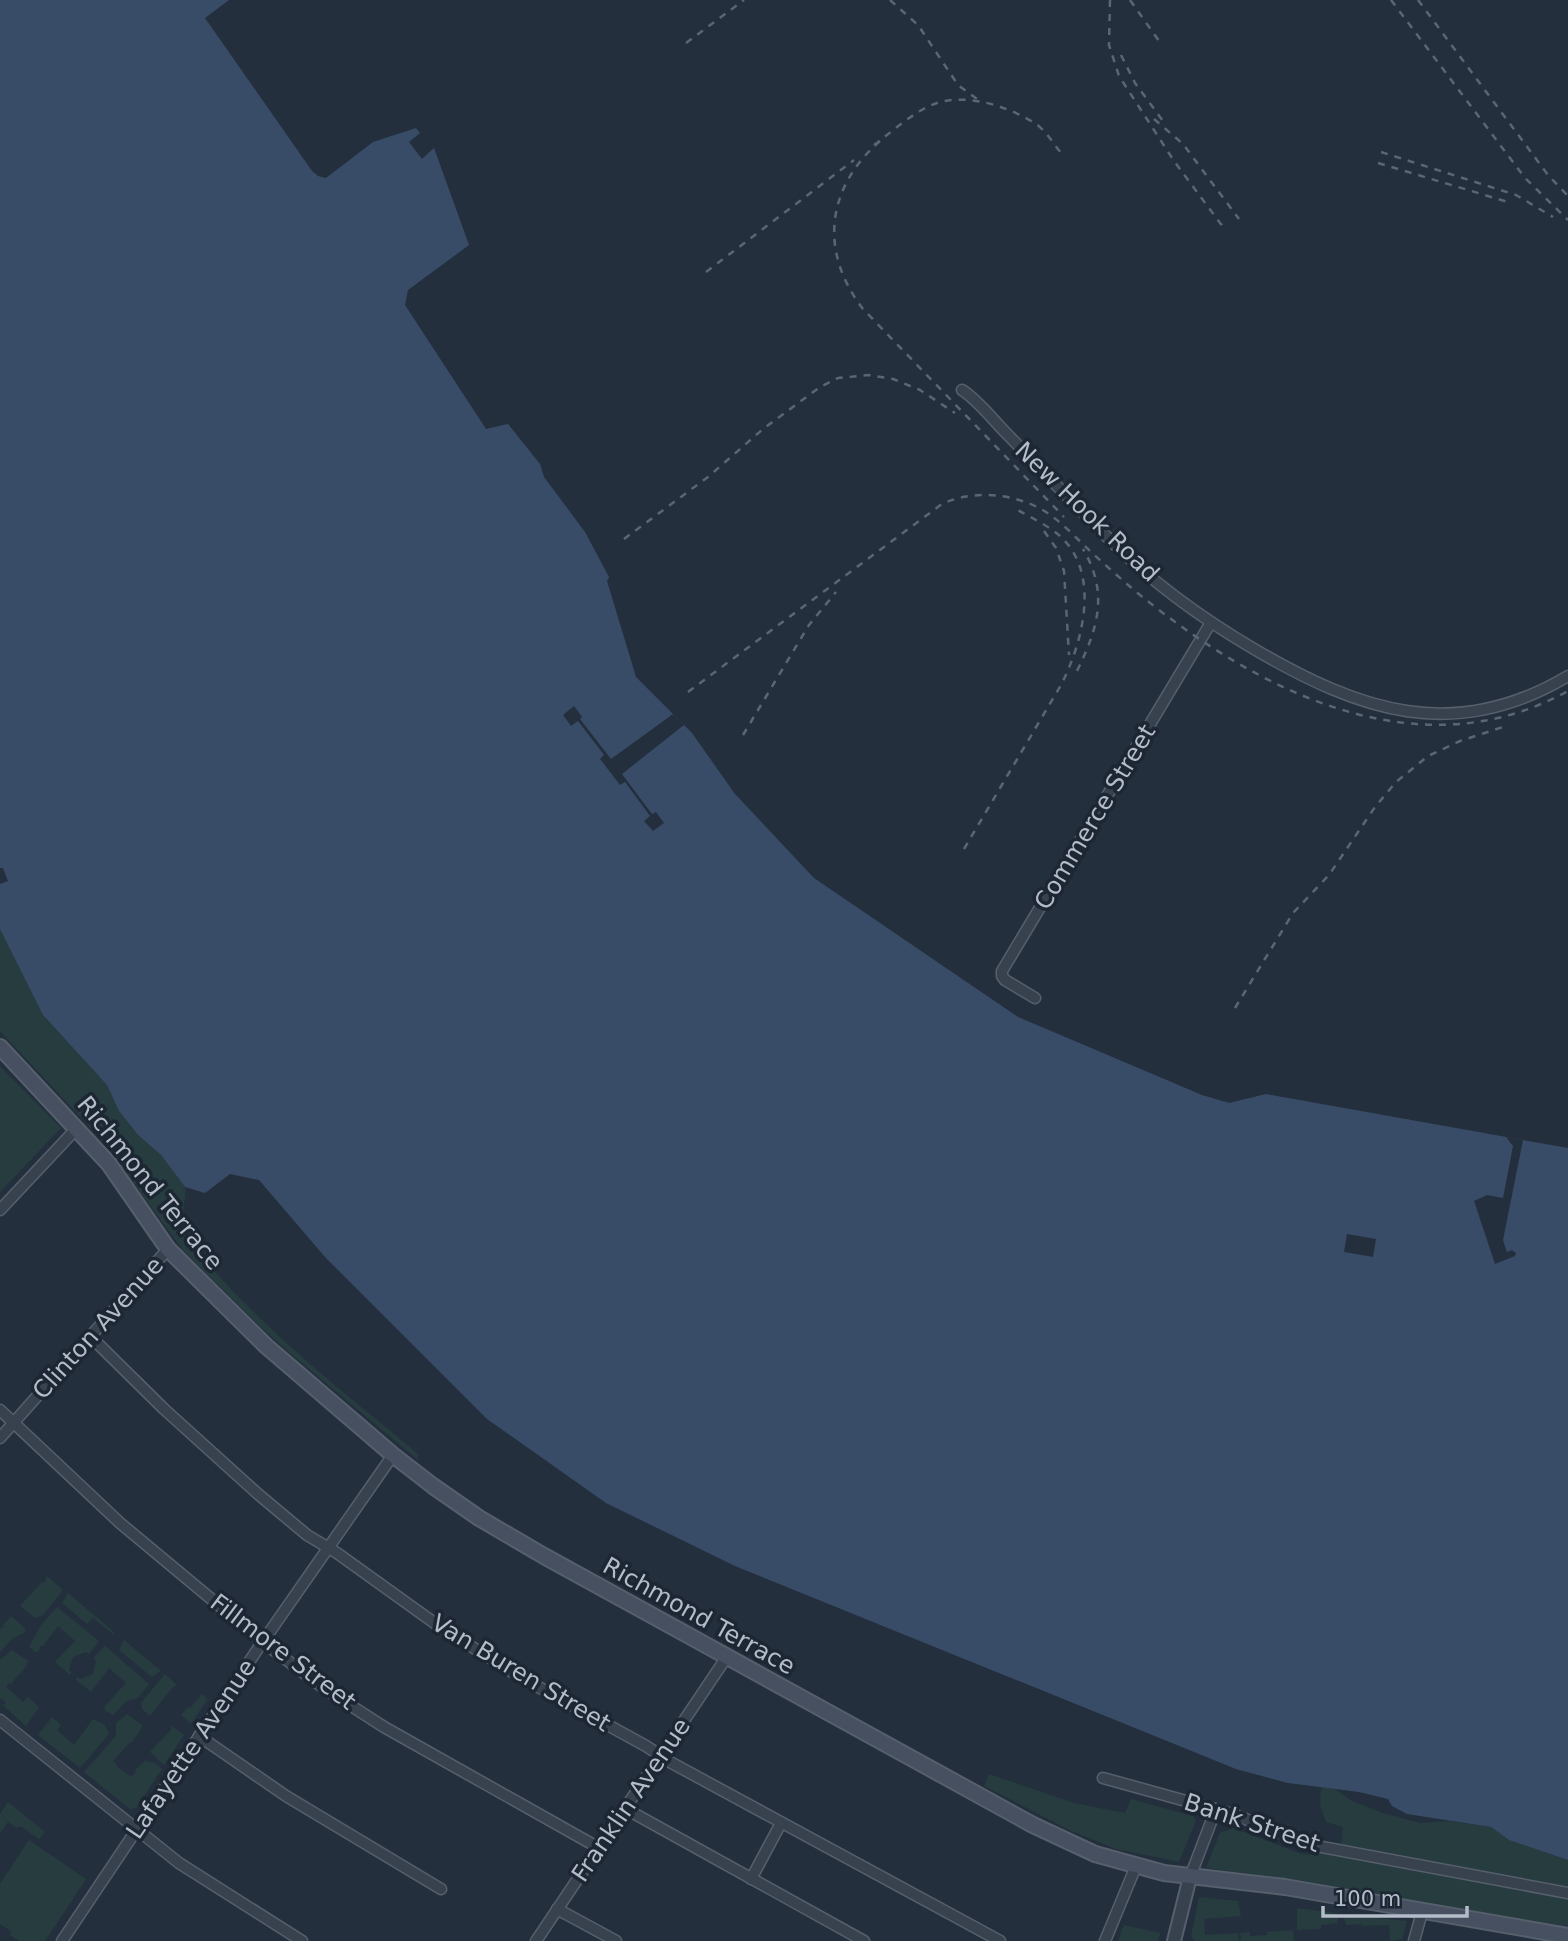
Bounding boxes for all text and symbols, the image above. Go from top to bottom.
street label: New Hook Road [1009,436,1165,588]
street label: Commerce Street [1029,719,1161,915]
street label: Richmond Terrace [71,1091,229,1275]
street label: Clinton Avenue [27,1251,169,1405]
street label: Richmond Terrace [598,1552,800,1680]
street label: Fillmore Street [205,1588,361,1716]
street label: Van Buren Street [427,1609,615,1737]
street label: Lafayette Avenue [121,1654,261,1844]
street label: Franklin Avenue [566,1713,696,1887]
street label: Bank Street [1181,1788,1323,1858]
scale bar [1323,1874,1466,1918]
text: 100 m [1334,1887,1401,1911]

